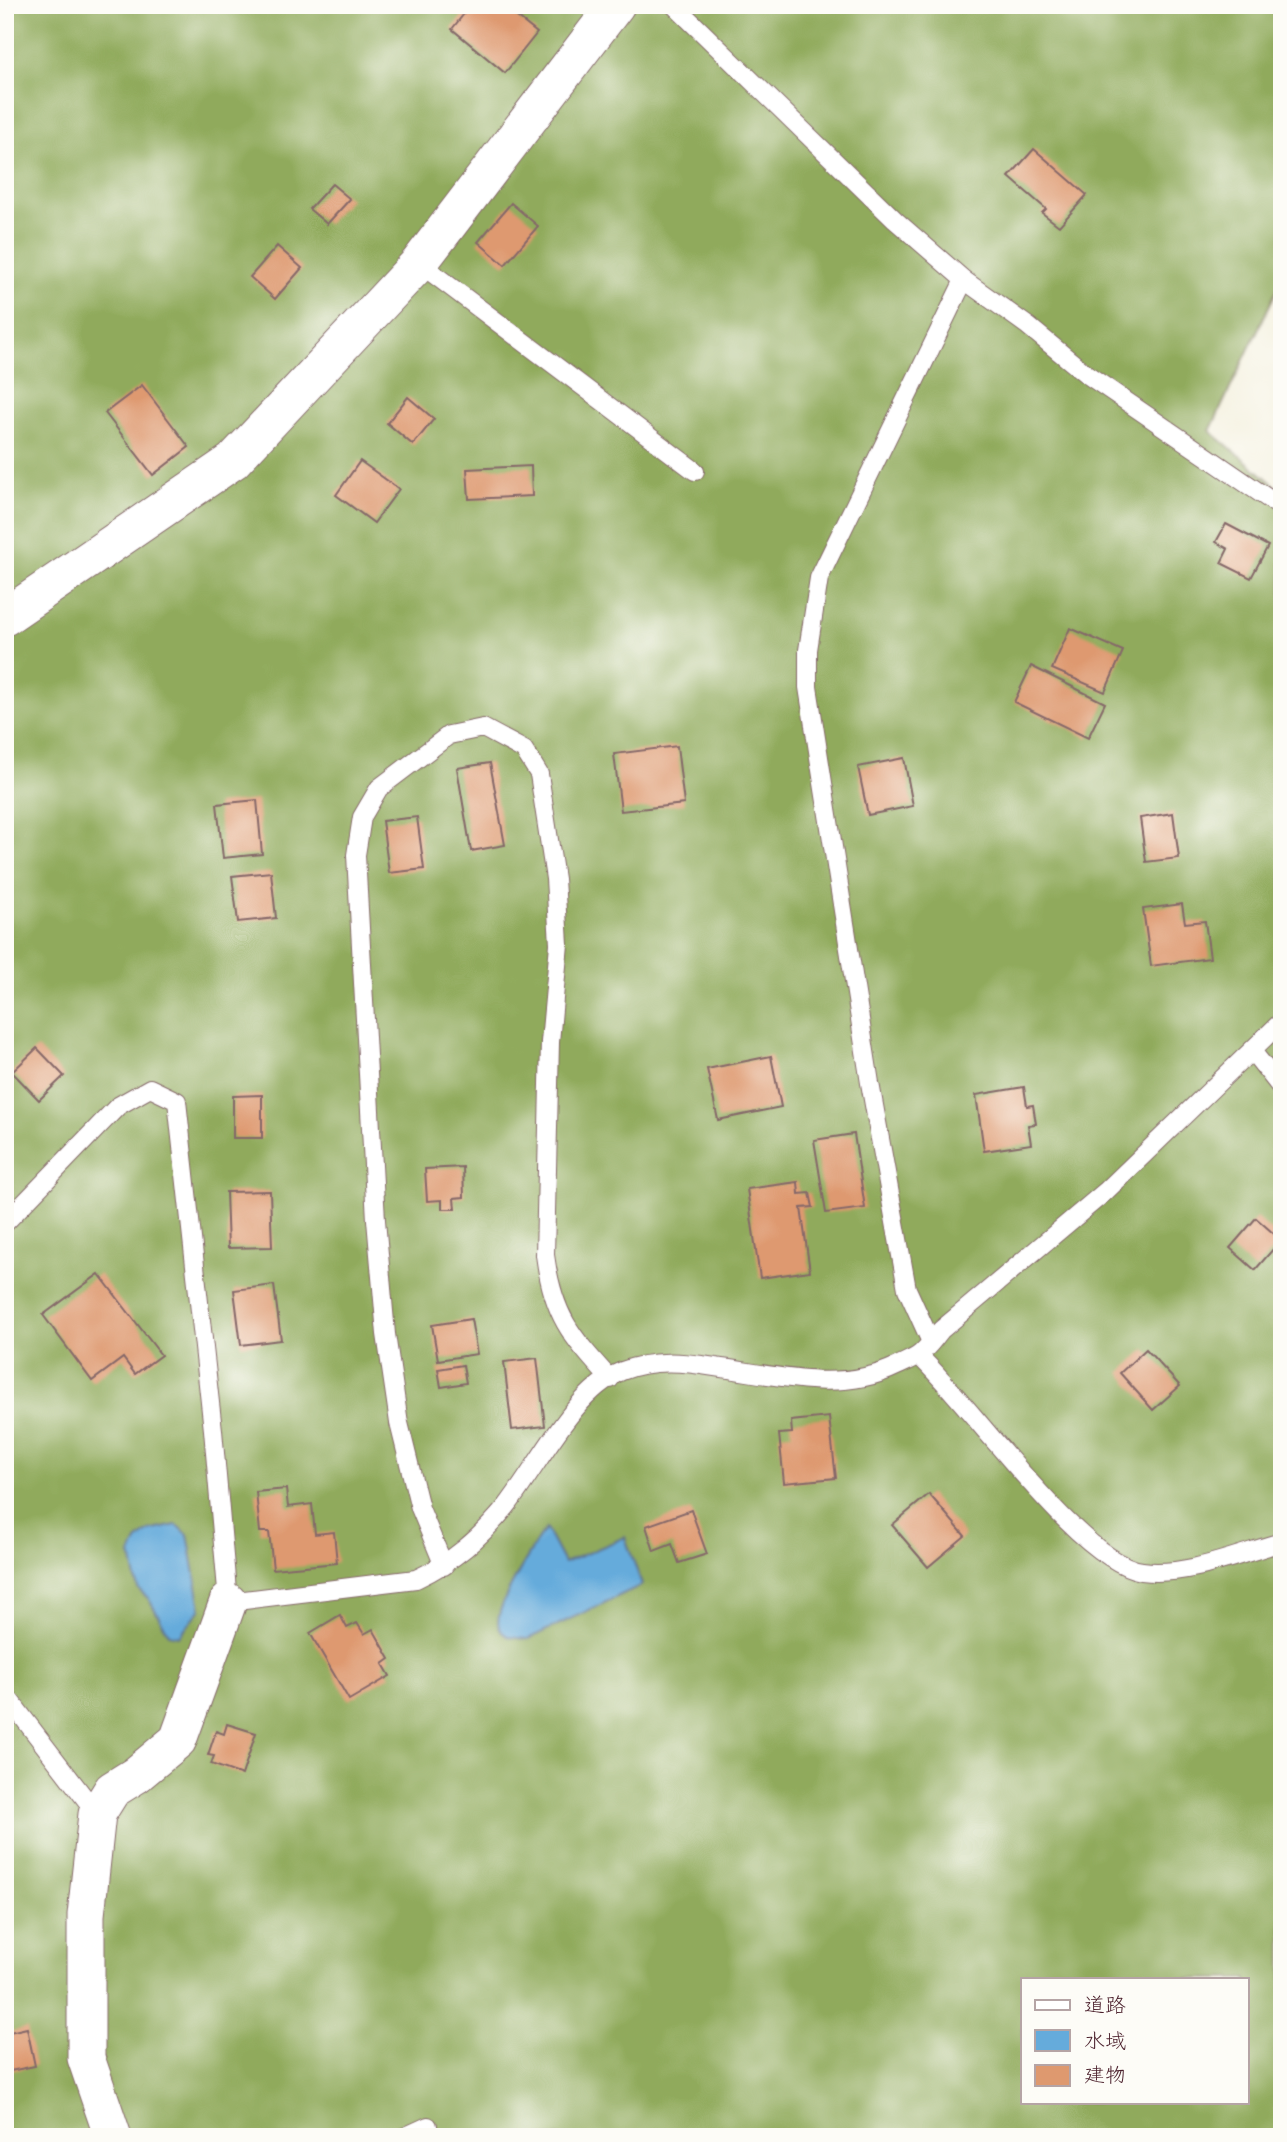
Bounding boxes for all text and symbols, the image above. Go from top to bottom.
legend [1021,1978,1248,2104]
text: 道路 [1084,1990,1126,2017]
text: 水域 [1084,2026,1126,2053]
text: 建物 [1084,2060,1126,2087]

